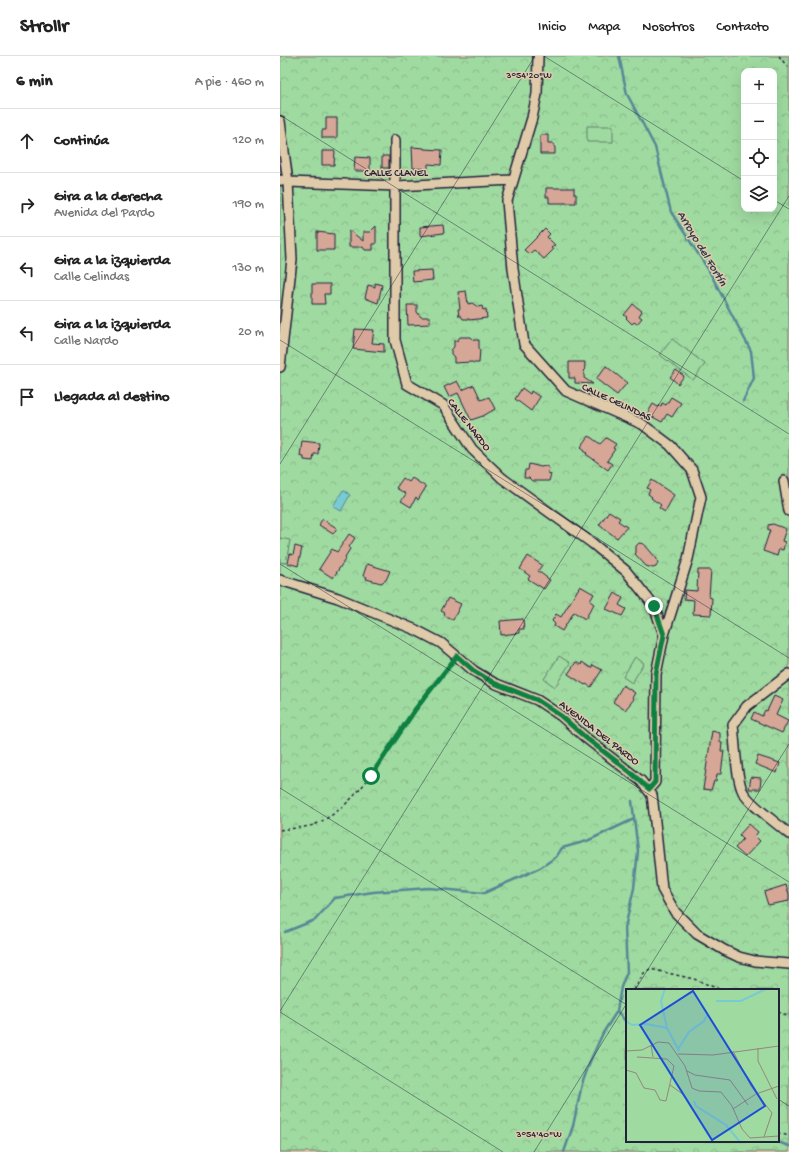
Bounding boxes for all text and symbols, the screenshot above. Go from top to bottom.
text: Strollr [20,16,68,39]
text: Inicio [538,19,566,36]
text: Mapa [588,19,620,36]
text: Nosotros [642,19,694,36]
text: Contacto [716,19,769,36]
map controls [741,68,777,212]
button: + [741,68,777,104]
text: 3°54'20"W [505,70,552,82]
text: 6 min [16,72,52,92]
text: A pie · 460 m [195,75,264,90]
button: − [741,104,777,140]
icon: ahead [16,130,38,152]
text: Continúa [54,132,109,150]
text: 120 m [233,133,264,148]
button: locate [741,140,777,176]
street label: CALLE CLAVEL [364,168,429,180]
button: layers [741,176,777,212]
text: Gira a la derecha [54,188,162,206]
icon: right [16,194,38,216]
text: 190 m [233,197,264,212]
text: Avenida del Pardo [54,206,155,221]
water label: Arroyo del Fortín [673,209,729,289]
text: Gira a la izquierda [54,252,170,270]
icon: left [16,258,38,280]
text: 130 m [232,261,264,276]
text: Calle Celindas [54,270,129,285]
text: Gira a la izquierda [54,316,170,334]
icon: left [16,322,38,344]
text: 20 m [238,325,264,340]
text: Calle Nardo [54,334,118,349]
street label: CALLE CELINDAS [579,381,654,425]
icon: arrive [16,386,38,408]
text: Llegada al destino [54,388,170,406]
street label: CALLE NARDO [444,397,493,454]
route end [645,597,663,615]
street label: AVENIDA DEL PARDO [556,699,641,769]
route start [362,767,380,785]
inset map [626,989,779,1142]
text: 3°54'40"W [515,1129,562,1141]

